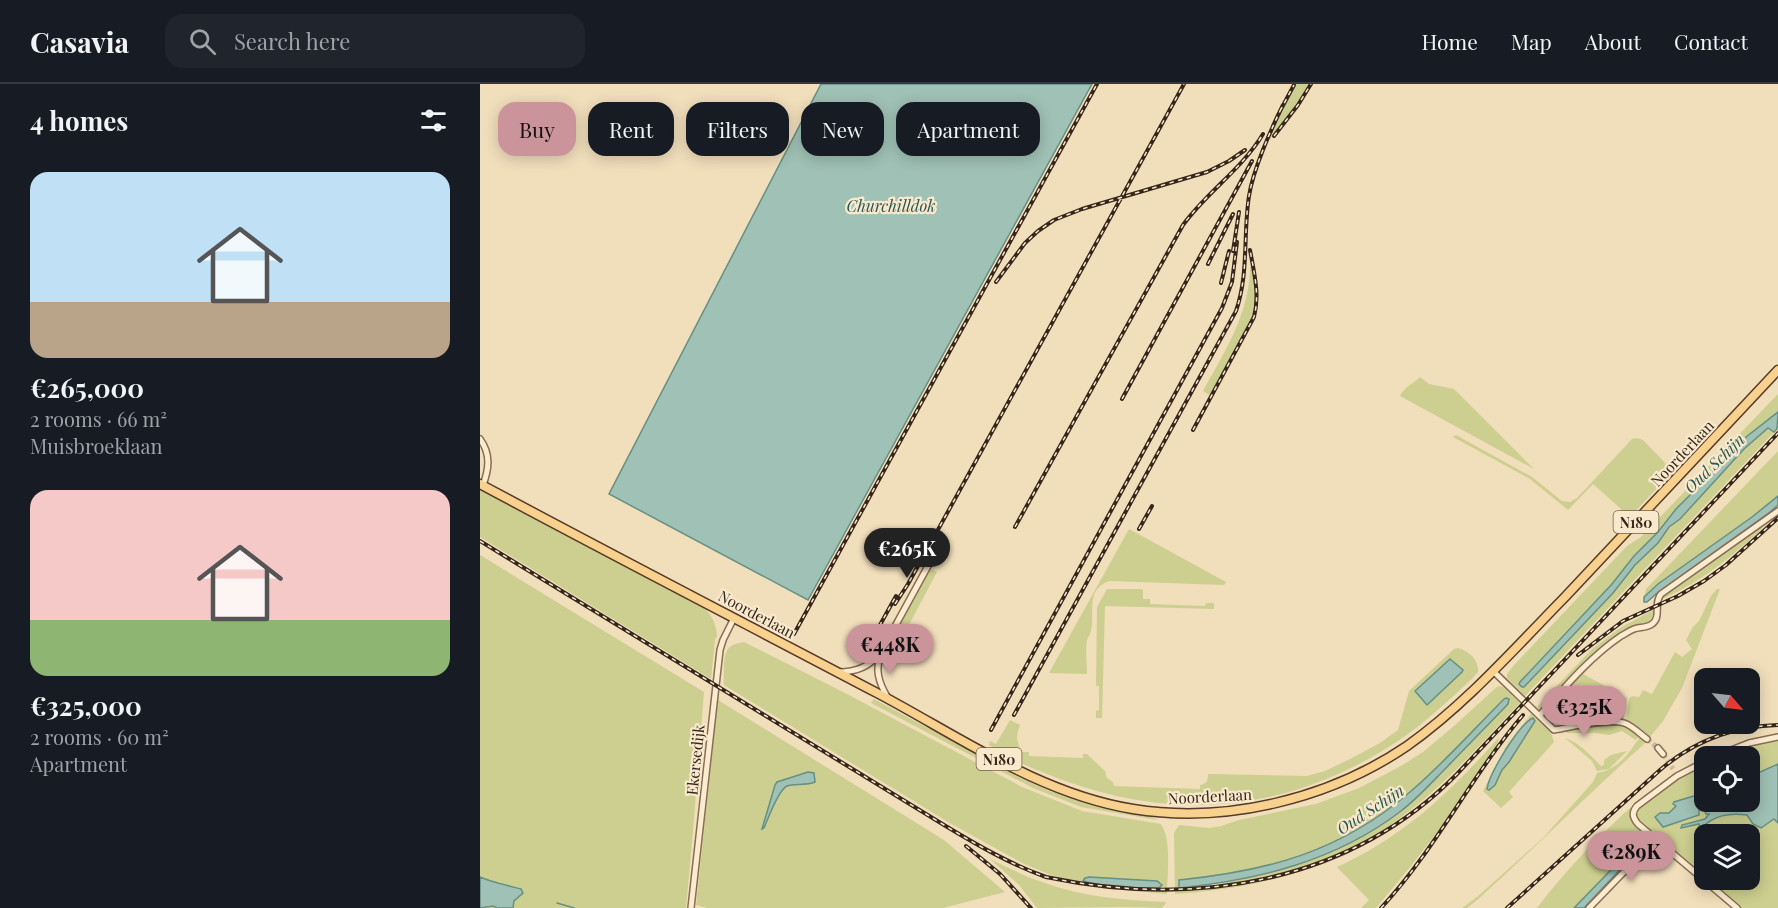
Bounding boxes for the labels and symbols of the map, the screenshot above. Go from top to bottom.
water label: Churchilldok [846,195,936,216]
street label: Noorderlaan [1646,415,1718,491]
water label: Oud Schijn [1679,429,1749,497]
road number: N180 [1614,511,1658,533]
pin: €265K [865,528,949,579]
street label: Noorderlaan [715,585,799,643]
pin: €448K [848,624,932,675]
north arrow [1694,668,1760,734]
pin: €325K [1542,686,1626,737]
street label: Ekersedijk [681,723,709,796]
road number: N180 [976,748,1022,770]
water label: Oud Schijn [1332,779,1408,839]
street label: Noorderlaan [1168,784,1253,808]
pin: €289K [1589,831,1673,882]

